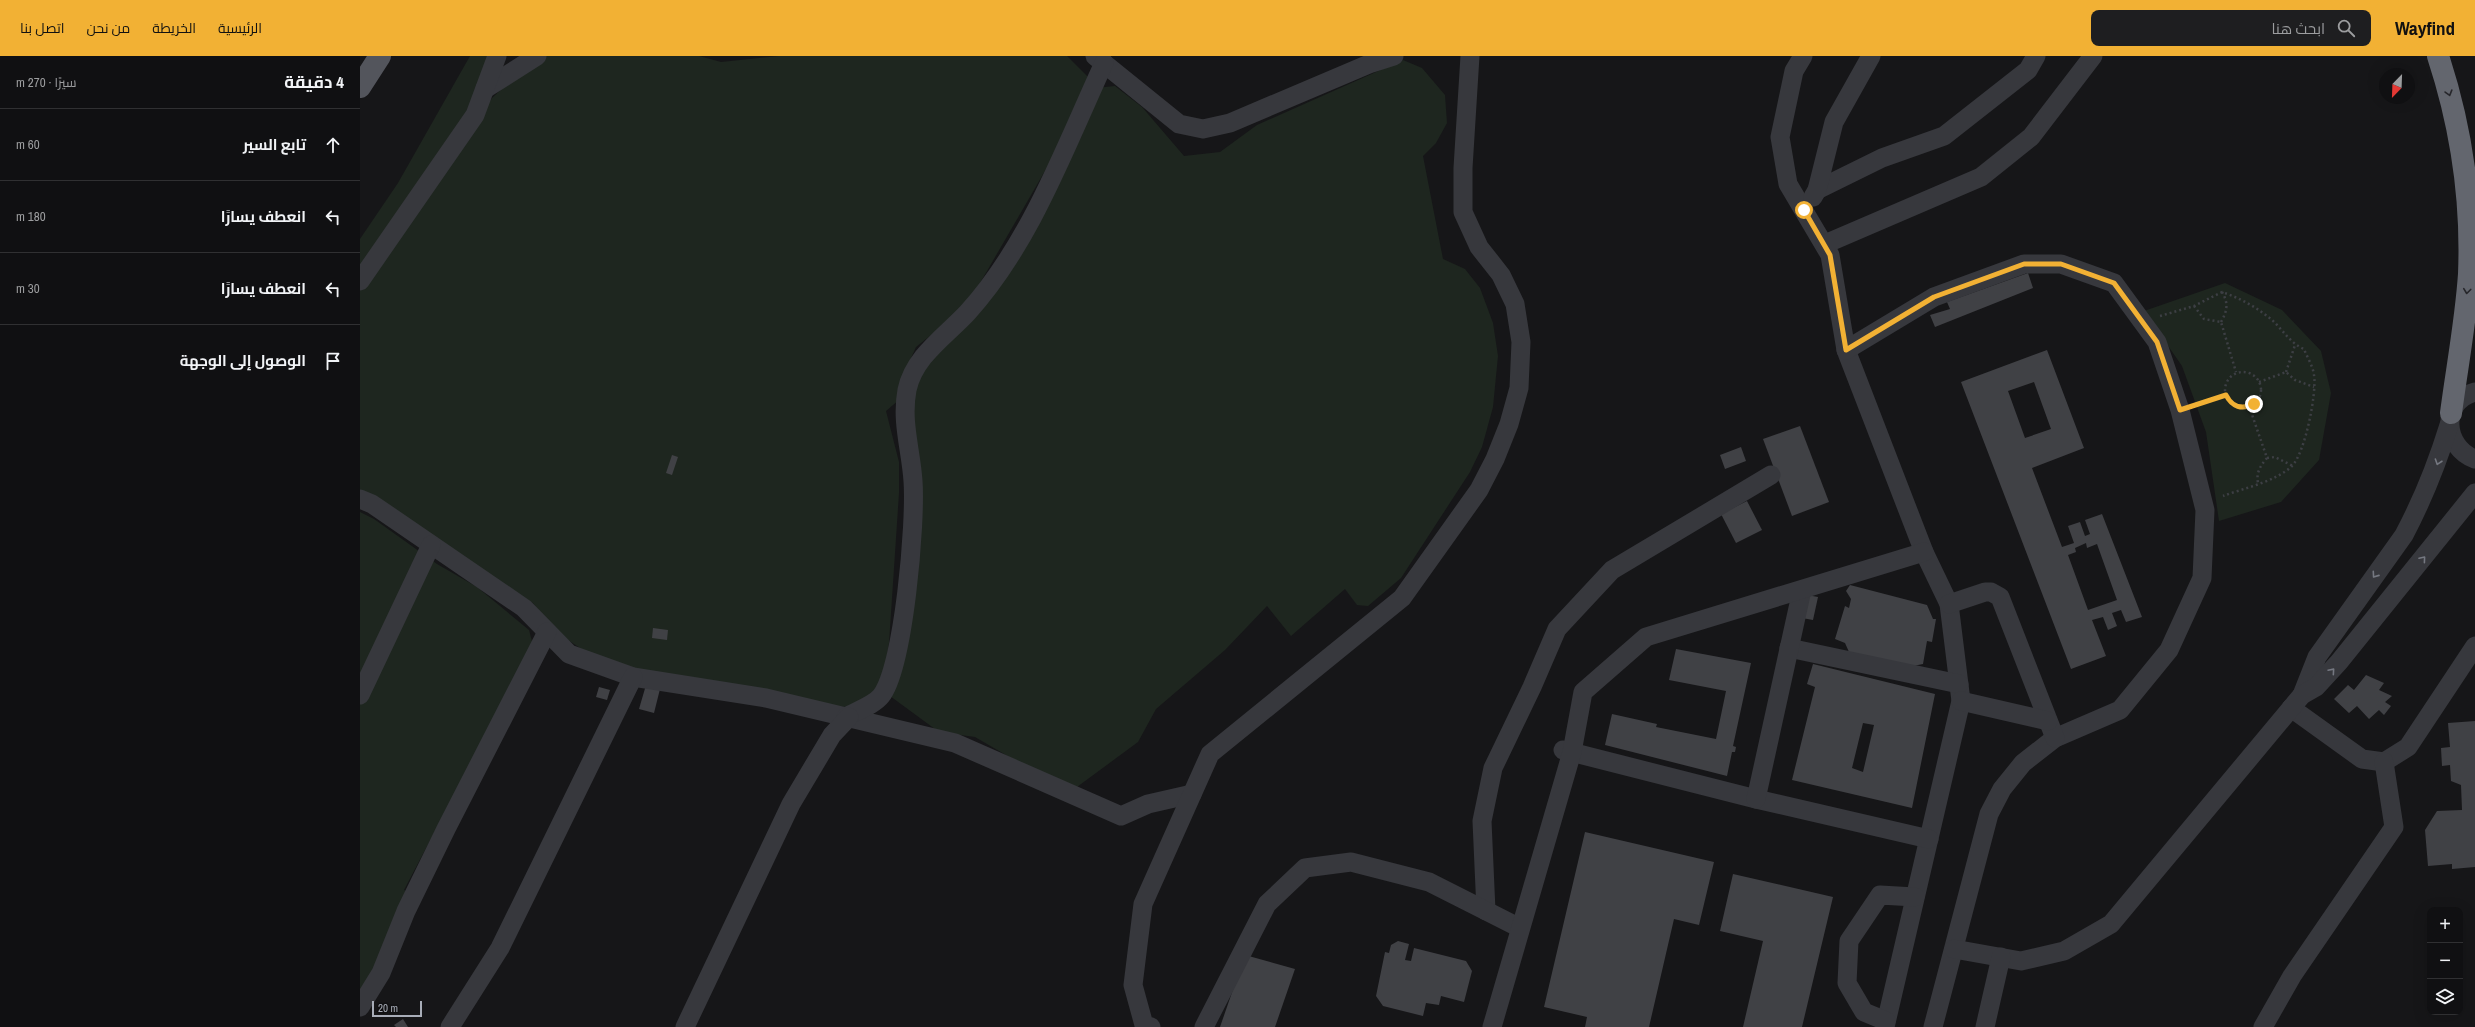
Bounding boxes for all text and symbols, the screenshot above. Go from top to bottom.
search box [2091,10,2371,46]
text: Wayfind [2395,15,2455,41]
icon: search [2335,17,2357,39]
text: ابحث هنا [2271,18,2325,39]
text: اتصل بنا [20,19,64,37]
text: من نحن [86,19,130,37]
text: الخريطة [152,19,196,37]
text: الرئيسية [218,19,262,37]
north arrow [2379,68,2415,104]
text: 4 دقيقة [284,70,344,93]
text: سيرًا · 270 m [16,74,77,91]
one-way arrow [2444,90,2453,97]
text: تابع السير [243,134,306,155]
icon: ahead [322,134,344,156]
text: 60 m [16,136,40,153]
route start [1795,201,1813,219]
text: انعطف يسارًا [221,206,306,227]
icon: left [322,206,344,228]
text: 180 m [16,208,46,225]
text: انعطف يسارًا [221,278,306,299]
icon: left [322,278,344,300]
text: 30 m [16,280,40,297]
one-way arrow [2462,288,2471,294]
text: الوصول إلى الوجهة [180,350,306,371]
icon: arrive [322,350,344,372]
route end [2245,395,2263,413]
one-way arrow [2434,458,2442,465]
one-way arrow [2418,556,2425,564]
one-way arrow [2372,571,2380,578]
one-way arrow [2327,668,2334,675]
map controls [2427,907,2463,1015]
button: + [2427,907,2463,943]
button: − [2427,943,2463,979]
button: layers [2427,979,2463,1015]
scale bar [372,999,422,1018]
text: 20 m [378,1001,398,1015]

